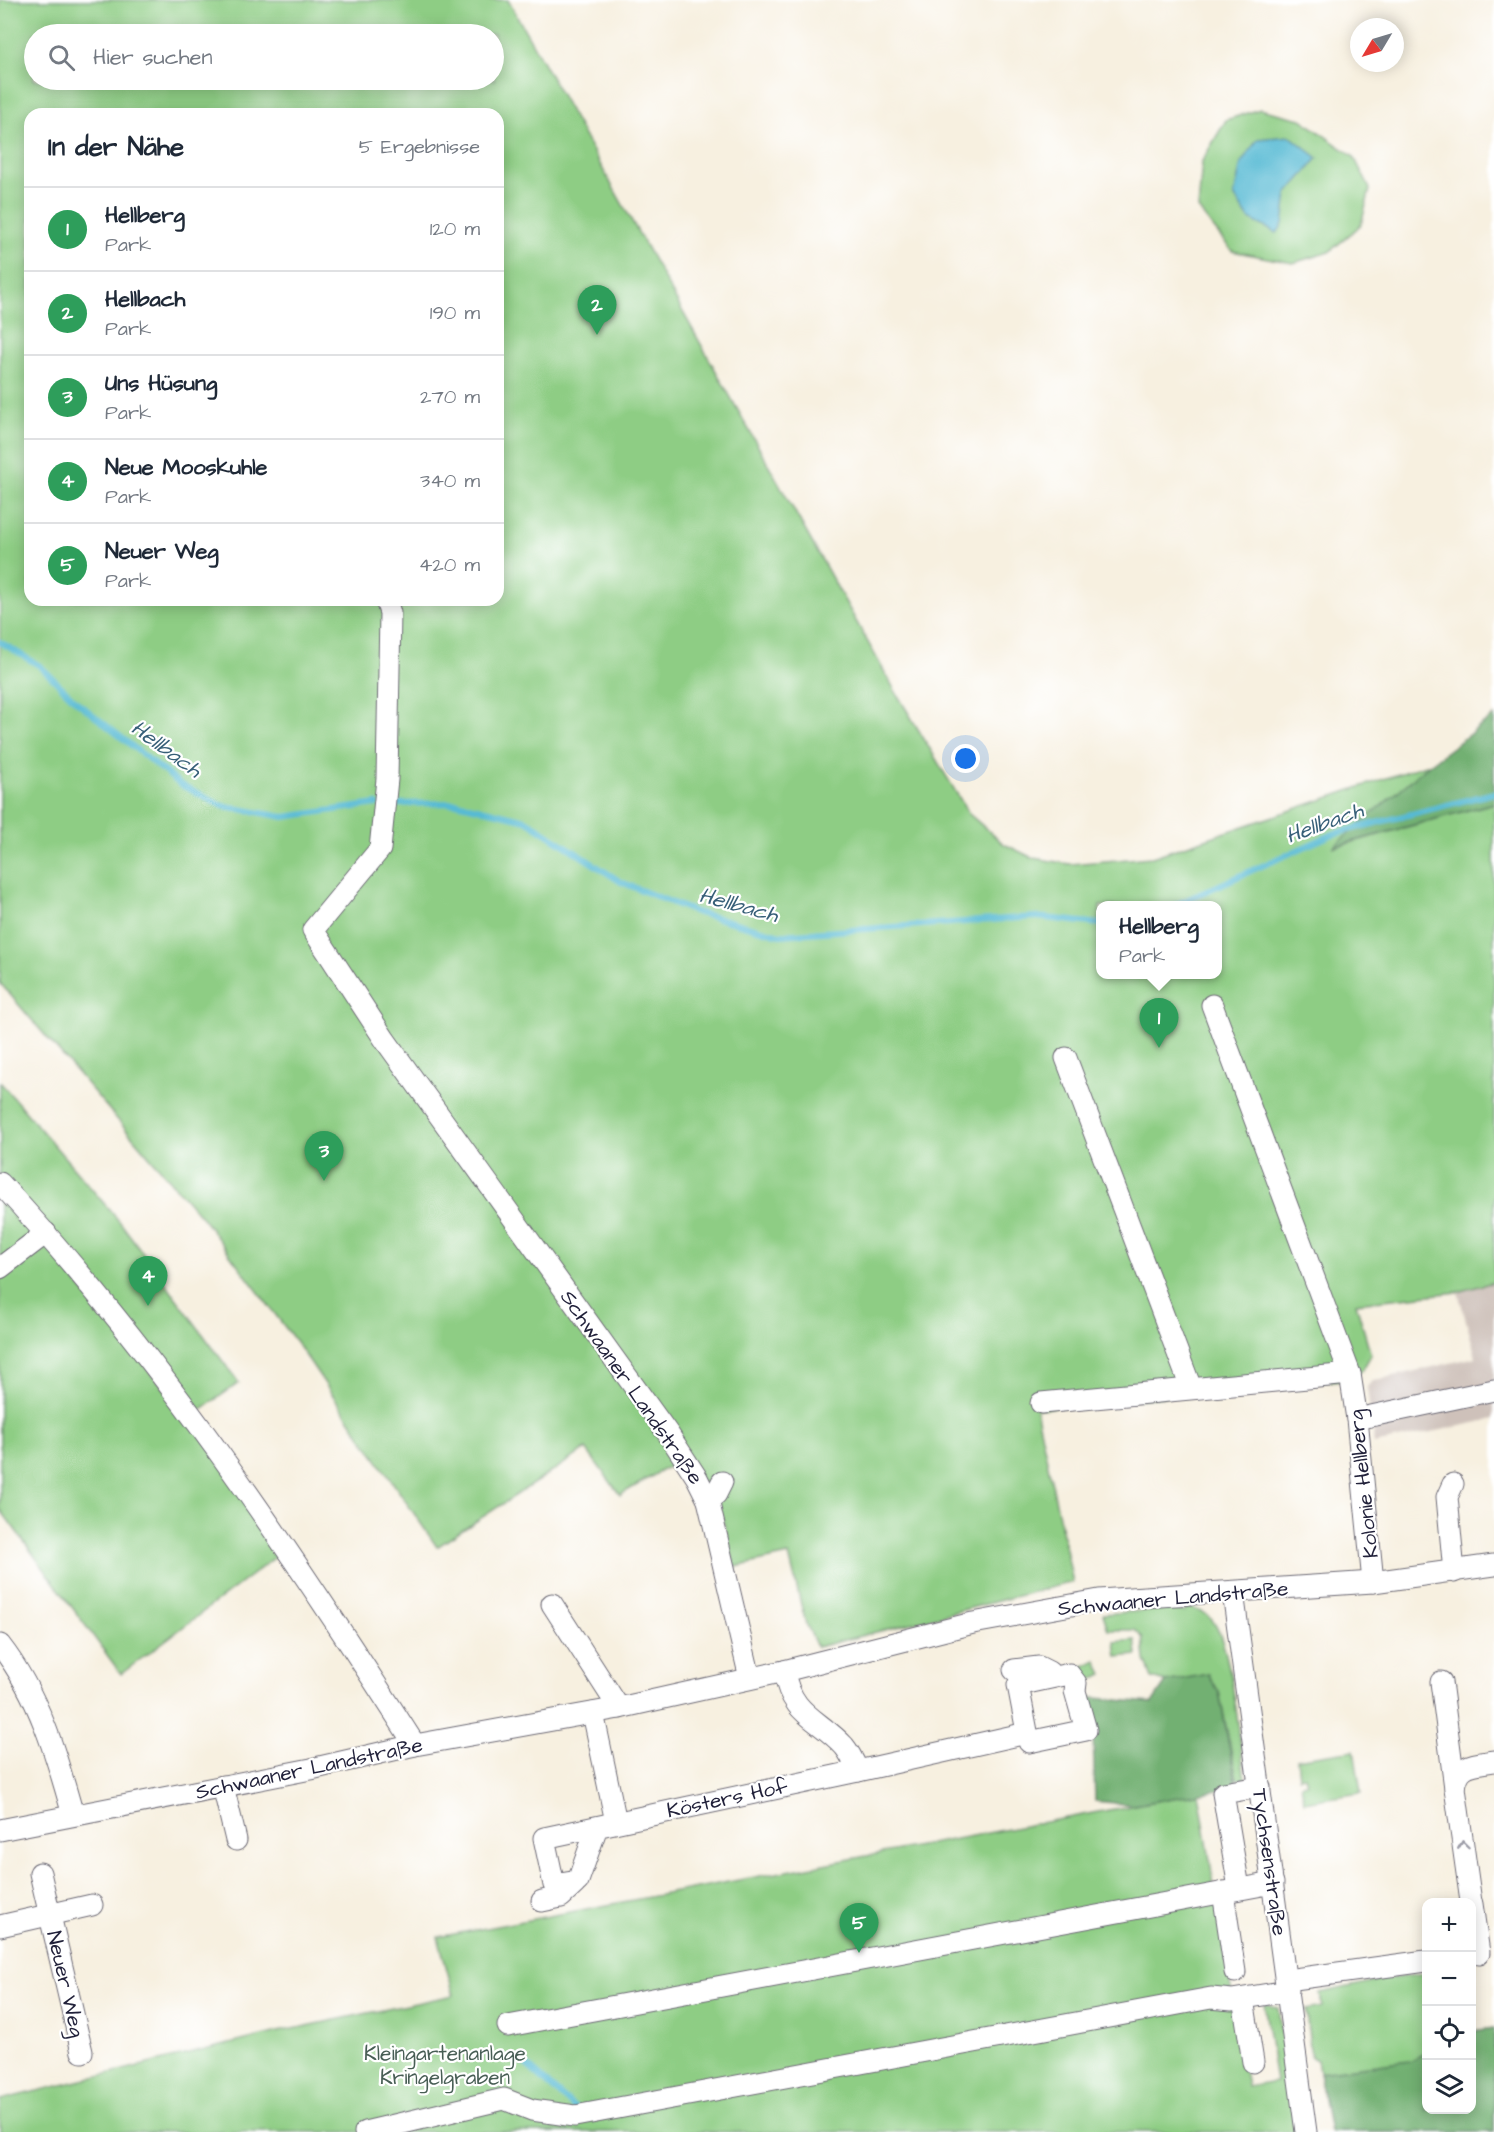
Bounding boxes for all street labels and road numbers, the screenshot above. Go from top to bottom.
street label: Schwaaner Landstraße [553,1284,710,1490]
street label: Kolonie Hellberg [1341,1408,1388,1560]
street label: Schwaaner Landstraße [1056,1574,1290,1623]
street label: Schwaaner Landstraße [193,1730,425,1807]
street label: Kösters Hof [664,1771,791,1825]
street label: Tychsenstraße [1243,1787,1294,1938]
street label: Neuer Weg [37,1928,92,2041]

